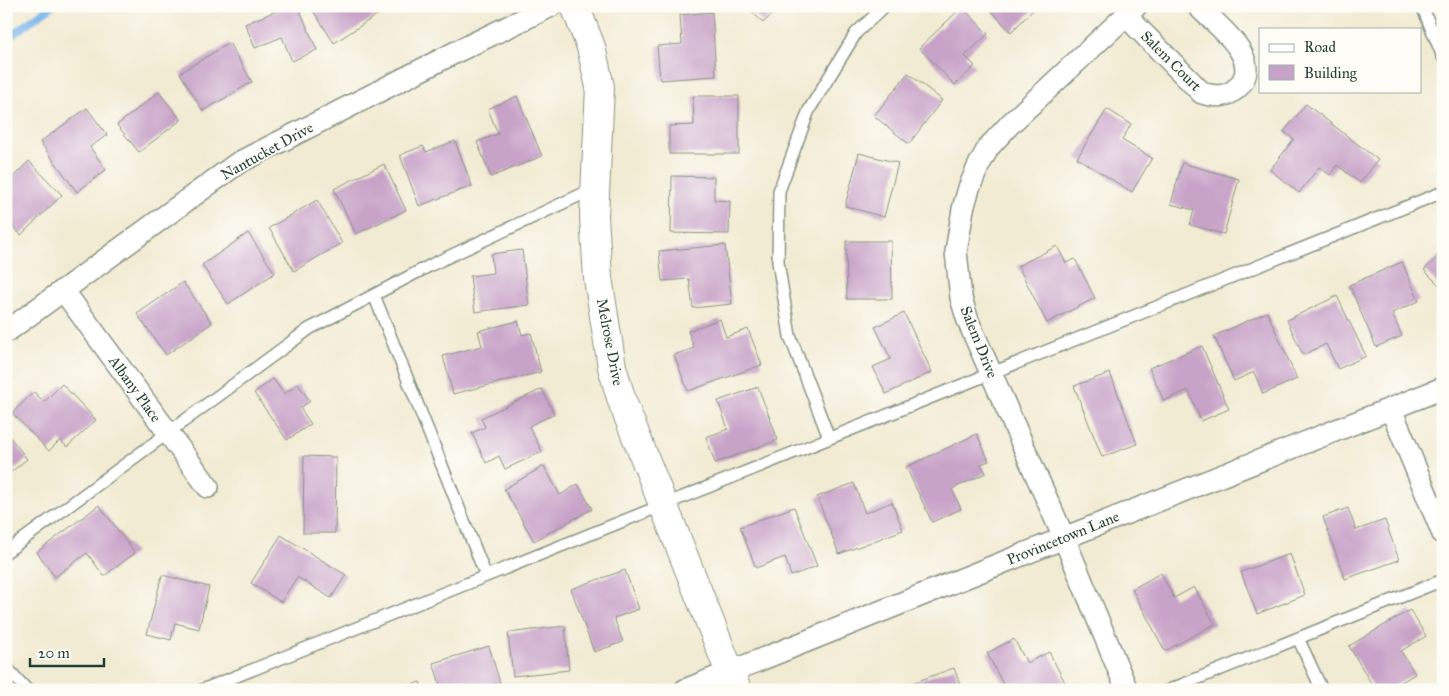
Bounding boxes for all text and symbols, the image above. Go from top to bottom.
street label: Salem Court [1137,27,1205,95]
legend [1259,28,1422,92]
text: Road [1304,38,1336,56]
text: Building [1304,64,1358,82]
street label: Nantucket Drive [218,118,316,184]
street label: Melrose Drive [593,297,627,387]
street label: Salem Drive [956,304,1002,380]
street label: Albany Place [104,352,165,426]
street label: Provincetown Lane [1004,507,1122,569]
scale bar [30,636,104,668]
text: 20 m [38,644,70,662]

